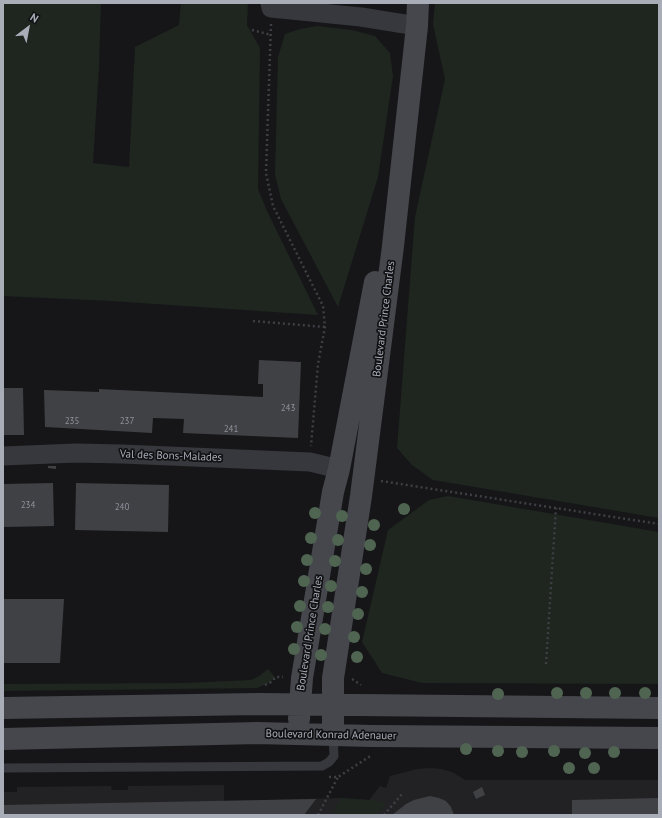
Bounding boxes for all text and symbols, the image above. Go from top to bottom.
north arrow [8,8,48,48]
text: N [28,10,41,26]
street label: Boulevard Prince Charles [370,260,398,378]
house number: 243 [281,403,295,413]
house number: 235 [65,416,79,426]
house number: 237 [120,416,134,426]
house number: 241 [224,424,238,434]
street label: Val des Bons-Malades [120,448,222,464]
house number: 234 [21,500,35,510]
house number: 240 [115,502,129,512]
street label: Boulevard Prince Charles [294,574,326,692]
street label: Boulevard Konrad Adenauer [265,727,397,743]

